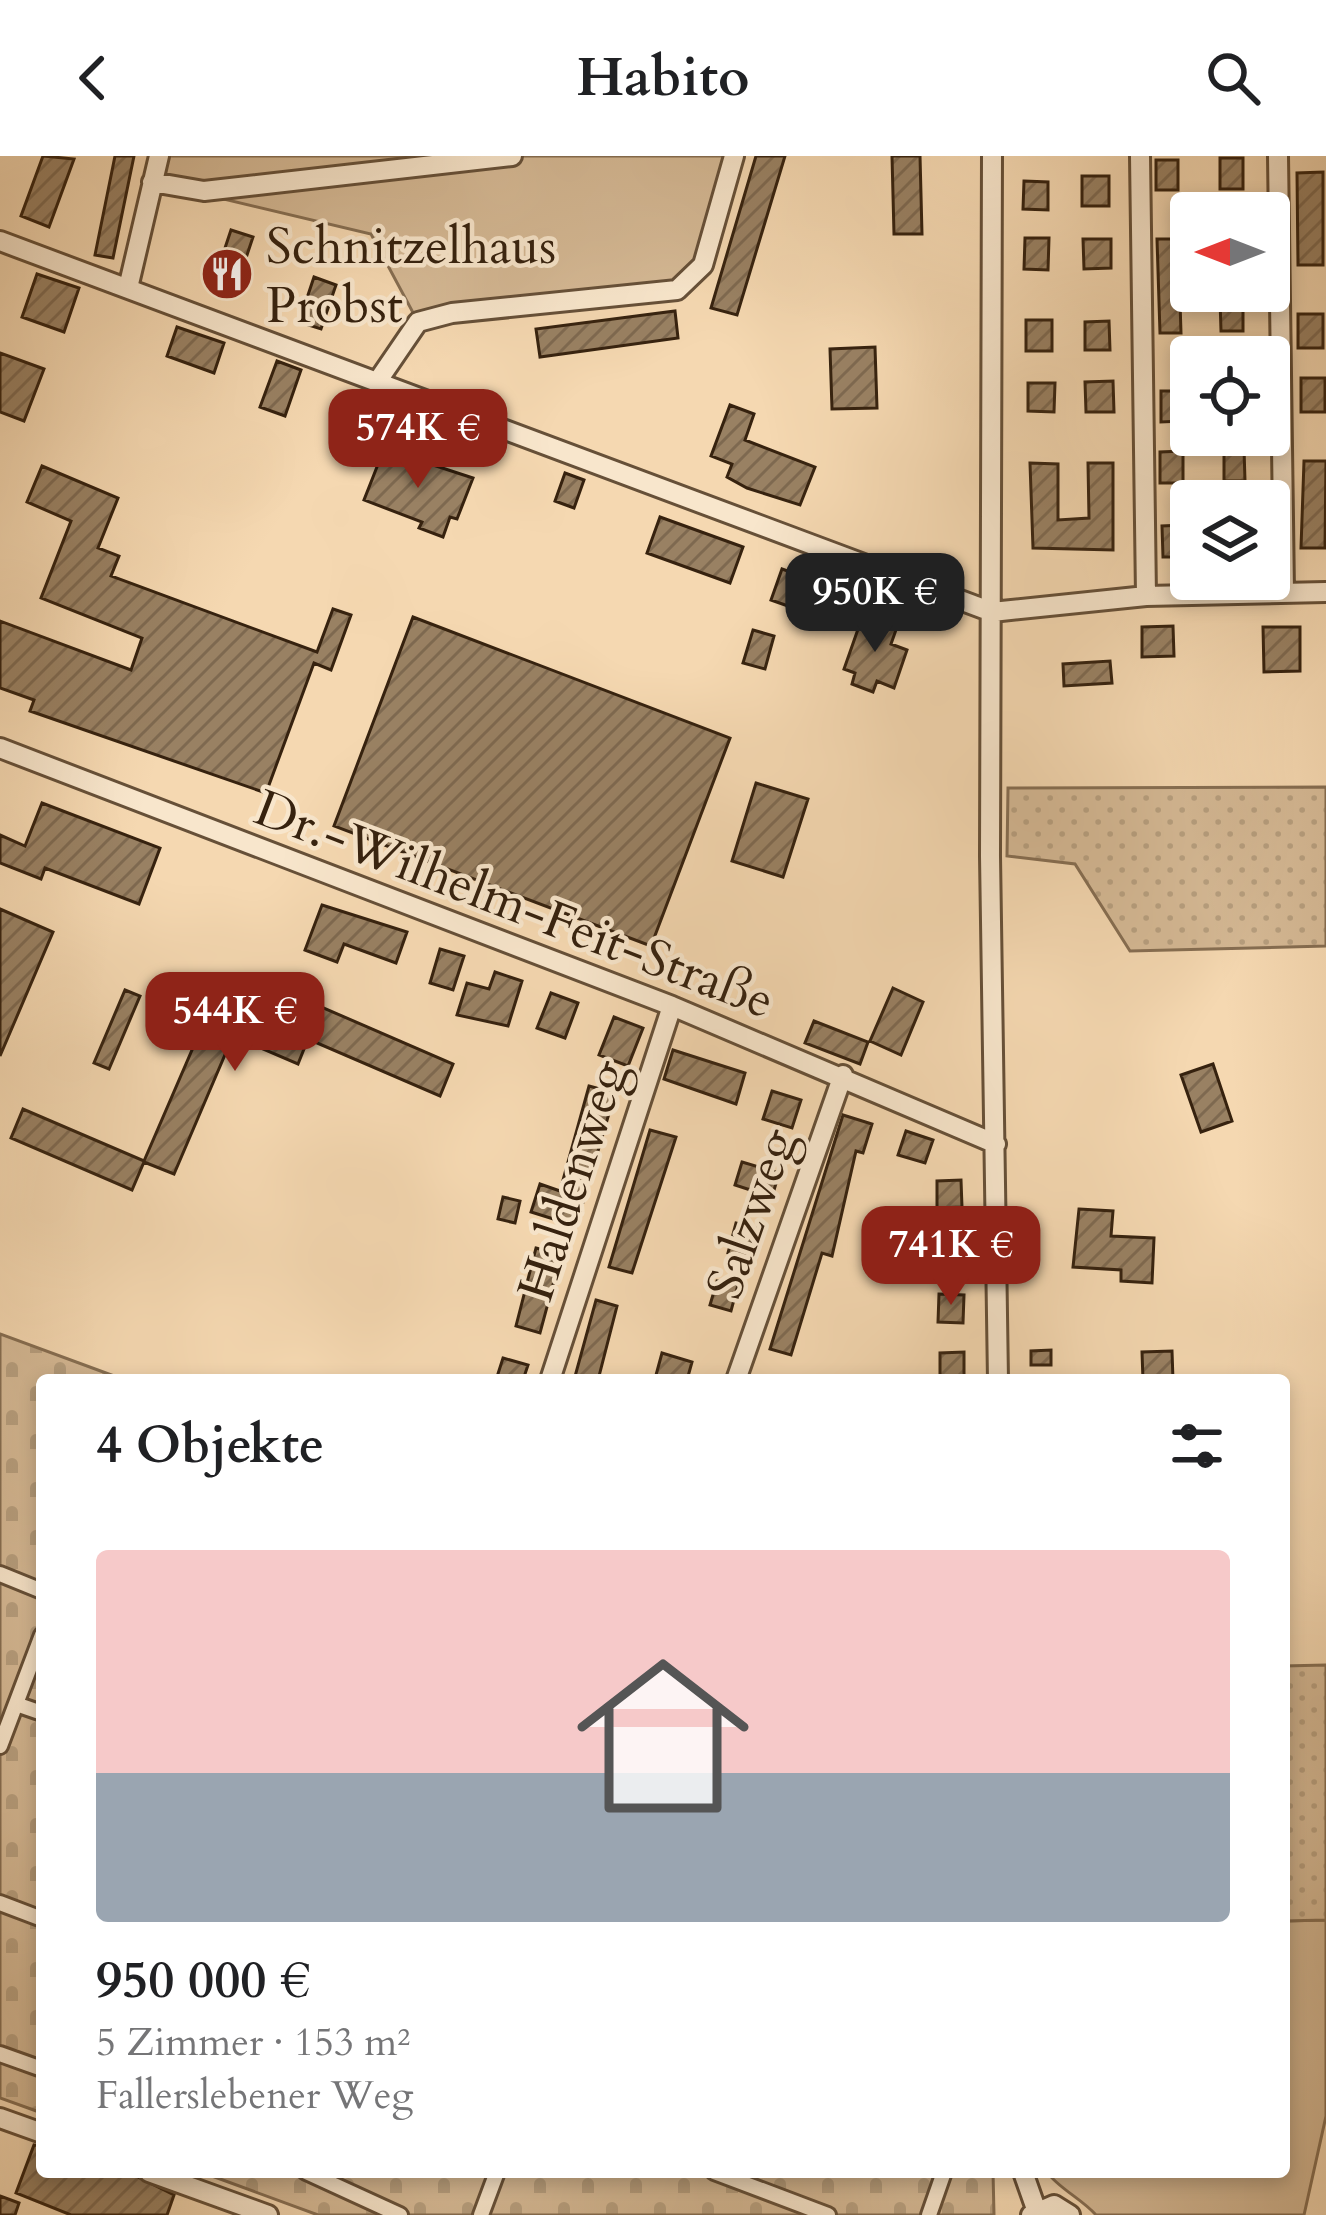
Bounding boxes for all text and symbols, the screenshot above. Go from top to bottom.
text: Habito [576,42,750,115]
icon: back [60,45,126,111]
icon: search [1200,45,1266,111]
north arrow [1170,192,1290,312]
map controls [1170,192,1290,600]
place label: Schnitzelhaus Probst [266,212,556,341]
restaurant icon: Schnitzelhaus Probst [199,246,255,302]
button: locate [1170,336,1290,456]
pin: 574K € [320,389,516,491]
text: 574K € [355,401,481,454]
button: layers [1170,480,1290,600]
pin: 950K € [777,553,973,655]
text: 950K € [812,565,938,618]
street label: Dr.-Wilhelm-Feit-Straße [245,774,784,1036]
pin: 544K € [137,972,333,1074]
text: 544K € [172,984,298,1037]
street label: Haldenweg [501,1051,645,1310]
street label: Salzweg [690,1119,814,1308]
pin: 741K € [853,1206,1049,1308]
text: 741K € [888,1218,1014,1271]
text: 4 Objekte [96,1411,324,1481]
icon: filters [1164,1413,1230,1479]
icon: home [555,1628,771,1844]
text: 950 000 € [96,1946,310,2016]
text: 5 Zimmer · 153 m² [96,2016,410,2069]
text: Fallerslebener Weg [96,2069,413,2122]

